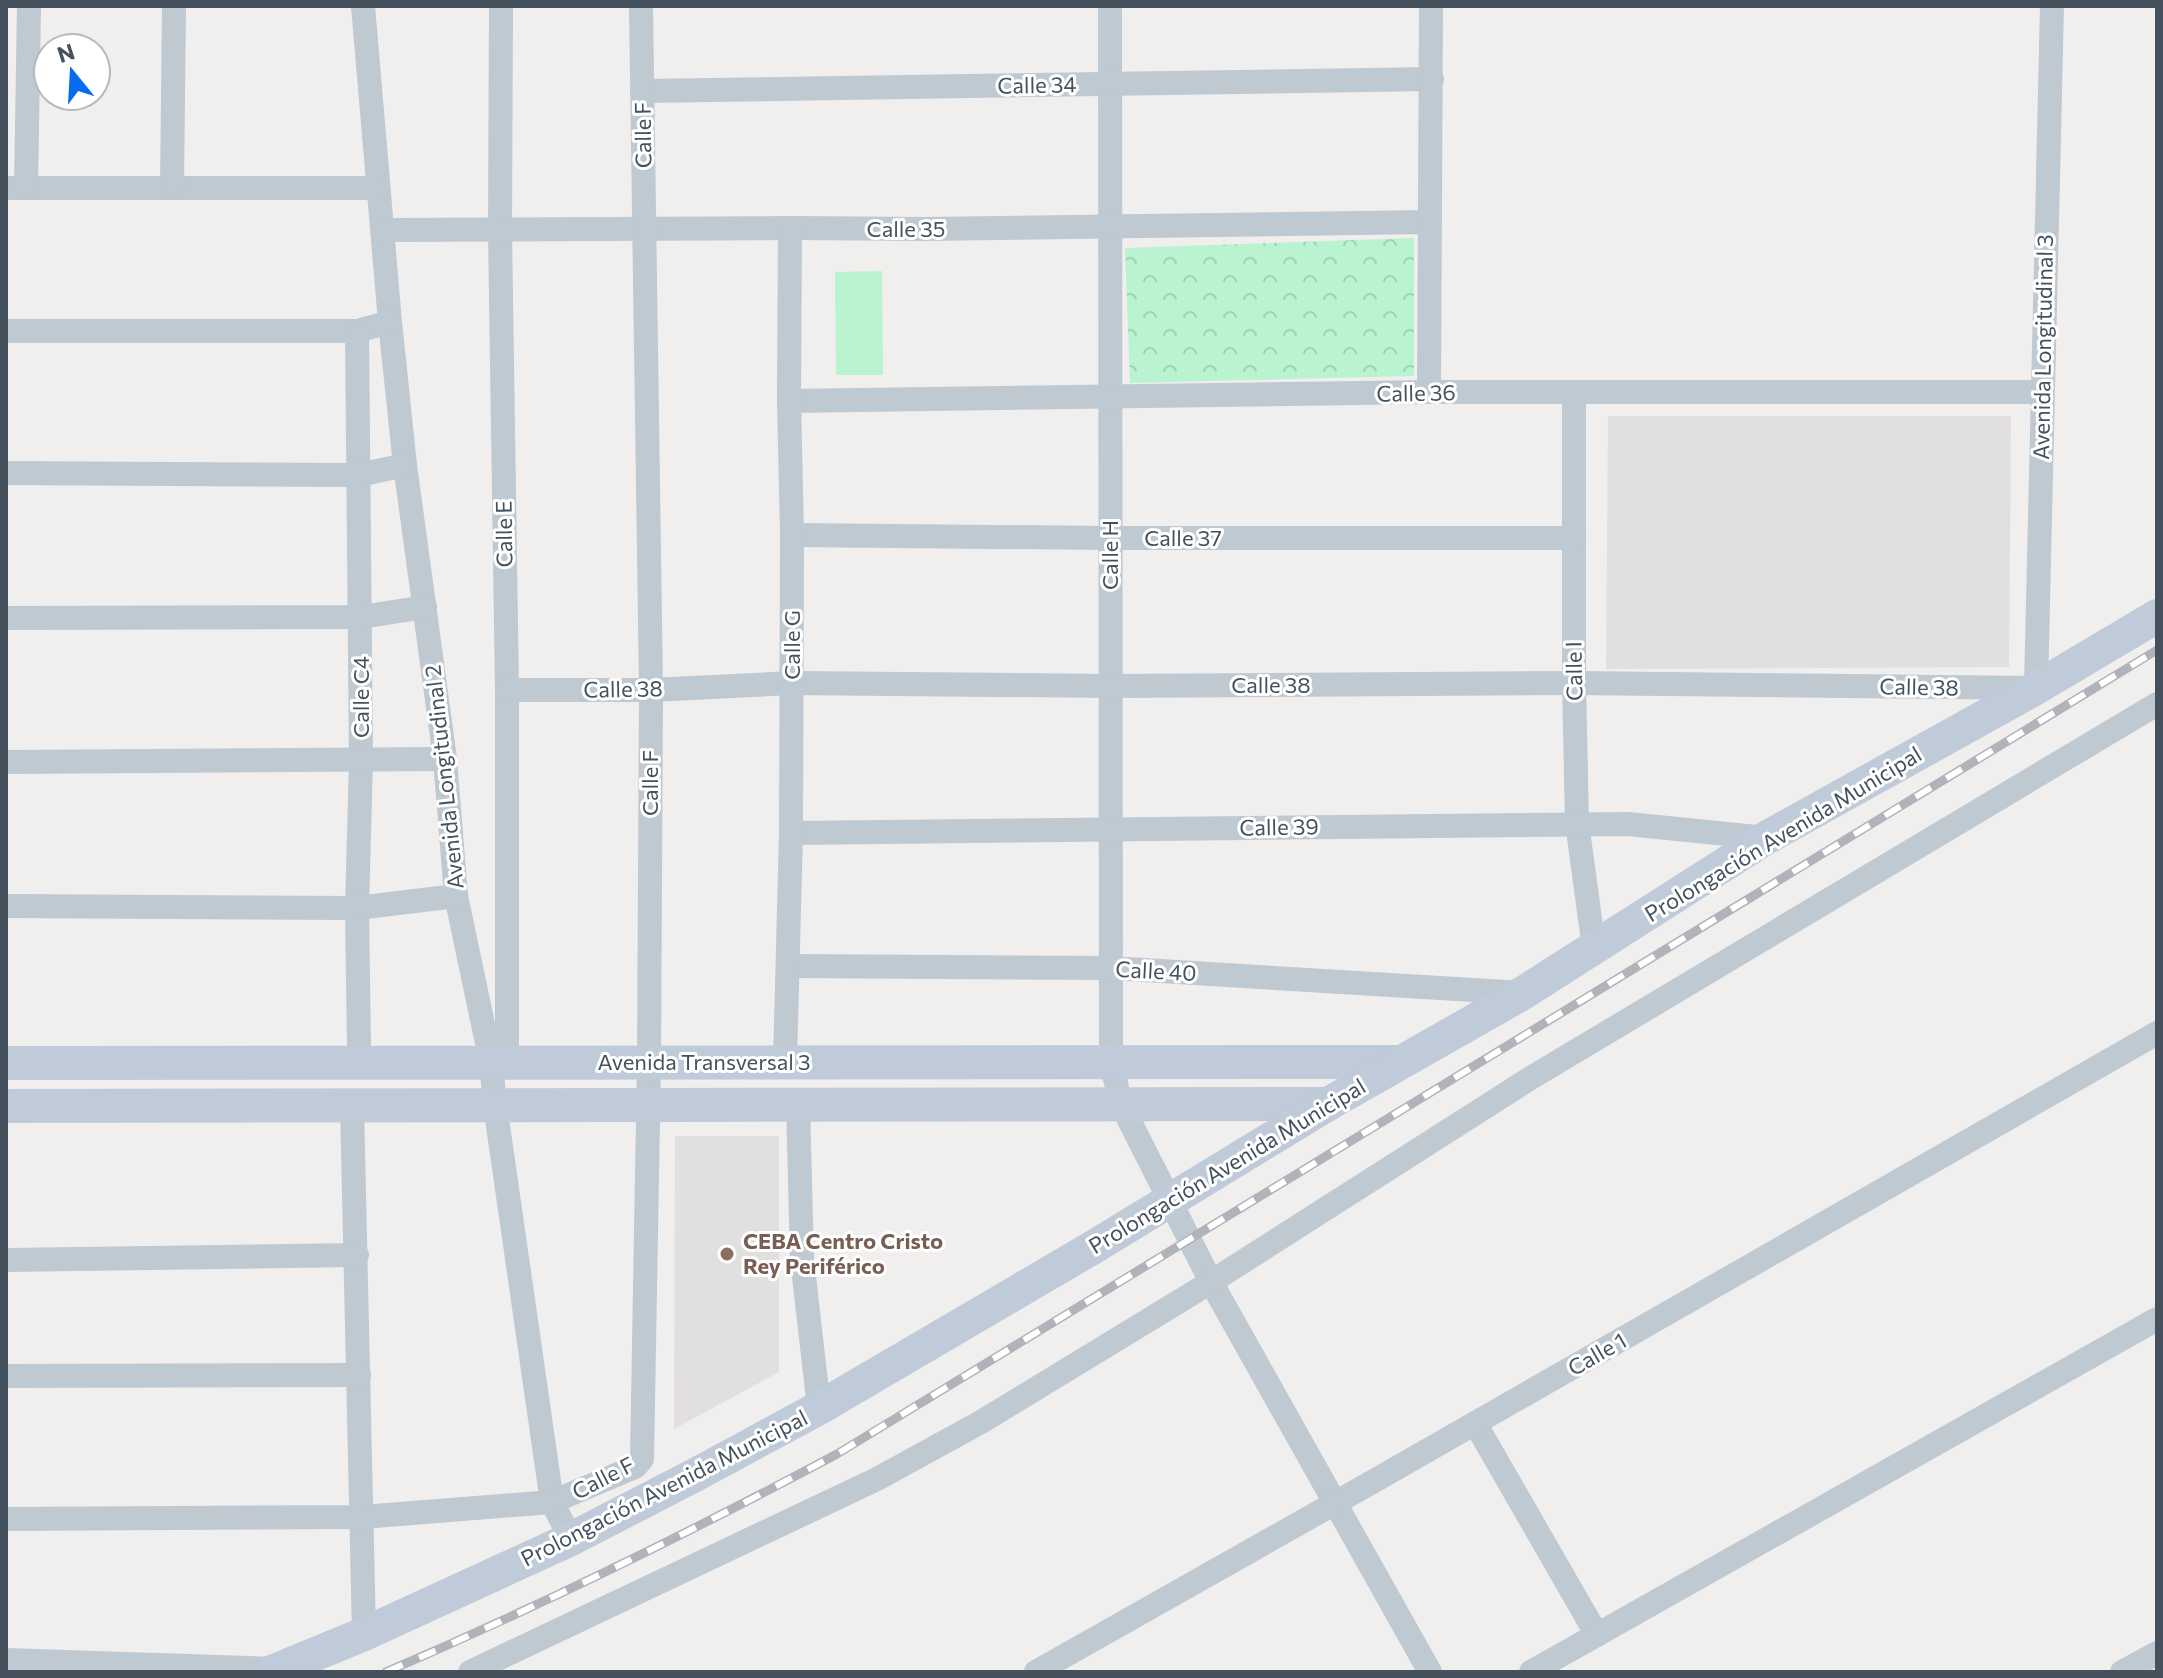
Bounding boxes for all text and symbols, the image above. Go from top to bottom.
north arrow [32,32,112,112]
text: N [54,37,78,68]
street label: Calle 34 [997,70,1077,99]
street label: Calle F [628,102,657,168]
street label: Calle 35 [867,215,945,242]
street label: Avenida Longitudinal 3 [2027,234,2058,460]
street label: Calle 36 [1376,378,1456,407]
street label: Calle E [489,500,518,568]
street label: Calle H [1096,520,1123,590]
street label: Calle 37 [1144,524,1222,551]
street label: Calle G [778,610,805,680]
street label: Calle I [1559,641,1588,701]
street label: Calle C4 [347,656,374,738]
street label: Avenida Longitudinal 2 [418,664,469,890]
street label: Calle 38 [1231,671,1311,698]
street label: Calle 38 [1879,672,1959,701]
street label: Calle 38 [583,674,663,703]
street label: Prolongación Avenida Municipal [1639,740,1926,927]
street label: Calle F [636,750,663,816]
street label: Calle 39 [1239,812,1319,841]
street label: Calle 40 [1115,955,1197,986]
street label: Avenida Transversal 3 [597,1048,811,1075]
street label: Prolongación Avenida Municipal [1083,1072,1370,1259]
place label: CEBA Centro Cristo Rey Periférico [743,1227,943,1279]
marker: CEBA Centro Cristo Rey Periférico [718,1245,736,1263]
street label: Calle 1 [1563,1326,1631,1381]
street label: Prolongación Avenida Municipal [516,1403,812,1572]
street label: Calle F [567,1451,638,1505]

